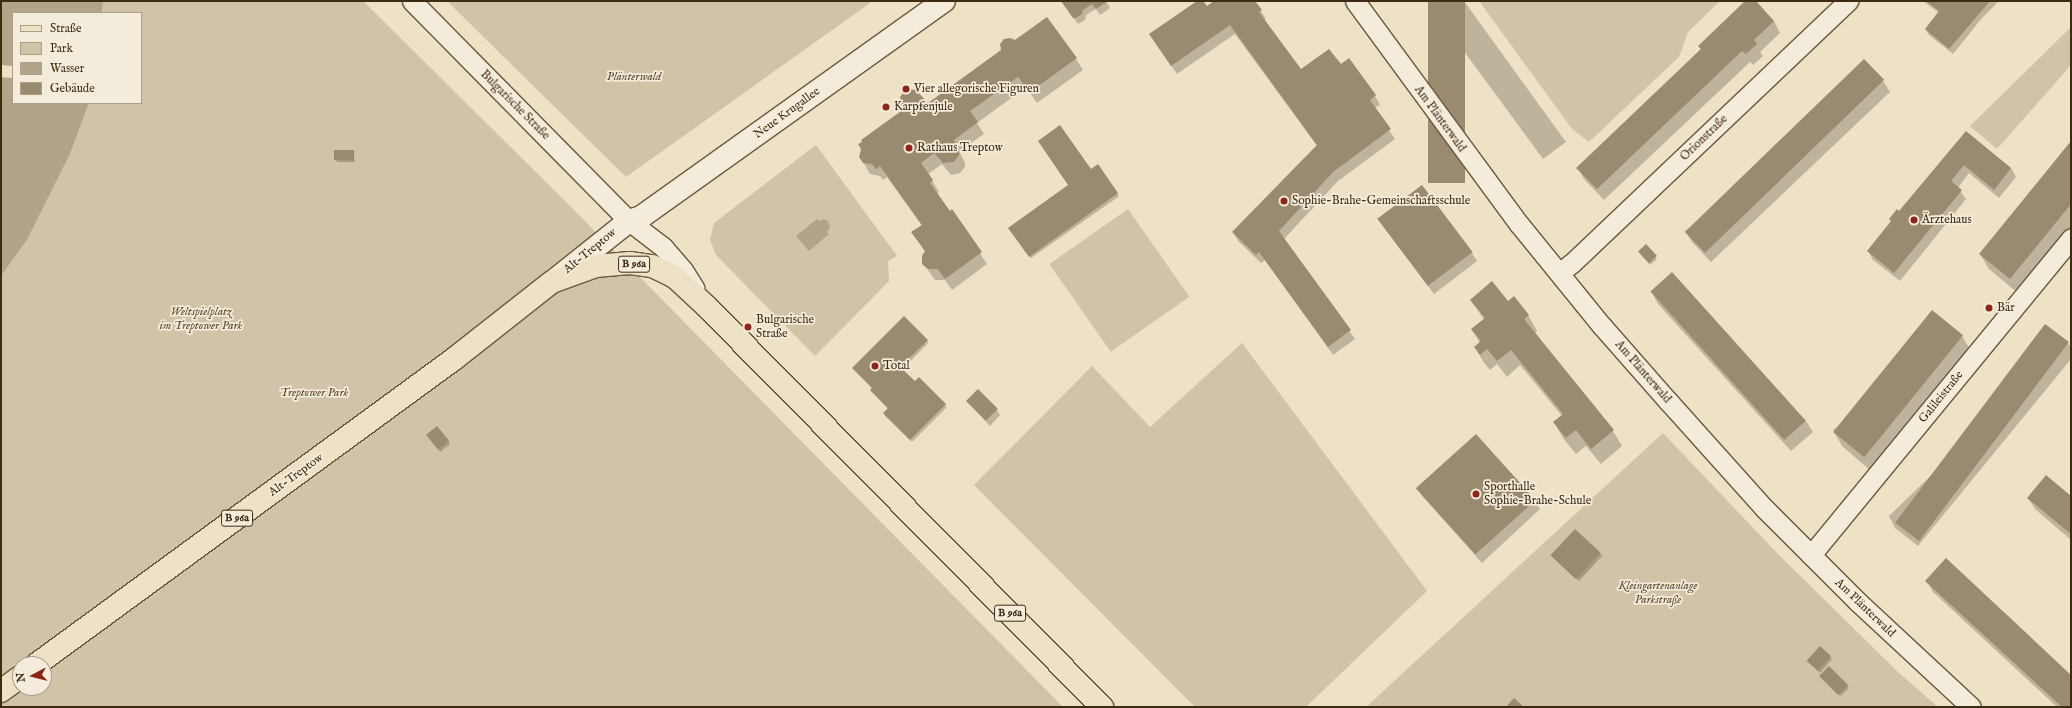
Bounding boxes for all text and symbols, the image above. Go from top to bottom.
legend [12,12,142,104]
text: Straße [50,21,82,36]
text: Park [50,41,73,56]
text: Wasser [50,61,84,76]
street label: Bulgarische Straße [477,67,553,143]
park label: Plänterwald [607,70,661,84]
text: Gebäude [50,81,95,96]
place label: Vier allegorische Figuren [914,82,1039,96]
street label: Am Plänterwald [1411,83,1469,155]
street label: Neue Krugallee [751,84,823,142]
marker: Vier allegorische Figuren [901,84,911,94]
place label: Karpfenjule [894,100,953,114]
marker: Karpfenjule [881,102,891,112]
street label: Orionstraße [1677,112,1731,164]
place label: Rathaus Treptow [917,141,1003,155]
marker: Rathaus Treptow [904,143,914,153]
place label: Sophie-Brahe-Gemeinschaftsschule [1292,194,1470,208]
marker: Sophie-Brahe-Gemeinschaftsschule [1279,196,1289,206]
place label: Ärztehaus [1922,213,1972,227]
marker: Ärztehaus [1909,215,1919,225]
street label: Alt-Treptow [561,225,619,277]
road number: B 96a [618,255,650,273]
place label: Bär [1997,301,2015,315]
marker: Bär [1984,303,1994,313]
park label: Weltspielplatz im Treptower Park [160,305,242,333]
place label: Bulgarische Straße [756,313,814,341]
marker: Bulgarische Straße [743,322,753,332]
street label: Am Plänterwald [1612,338,1674,406]
place label: Total [883,359,910,373]
marker: Total [870,361,880,371]
street label: Galileistraße [1916,368,1966,426]
park label: Treptower Park [280,386,348,400]
street label: Alt-Treptow [266,450,326,500]
place label: Sporthalle Sophie-Brahe-Schule [1484,480,1591,508]
marker: Sporthalle Sophie-Brahe-Schule [1471,489,1481,499]
road number: B 96a [221,509,253,527]
street label: Am Plänterwald [1832,576,1898,640]
park label: Kleingartenanlage Parkstraße [1619,579,1697,607]
road number: B 96a [994,604,1026,622]
north arrow [12,656,52,696]
text: N [14,672,29,683]

